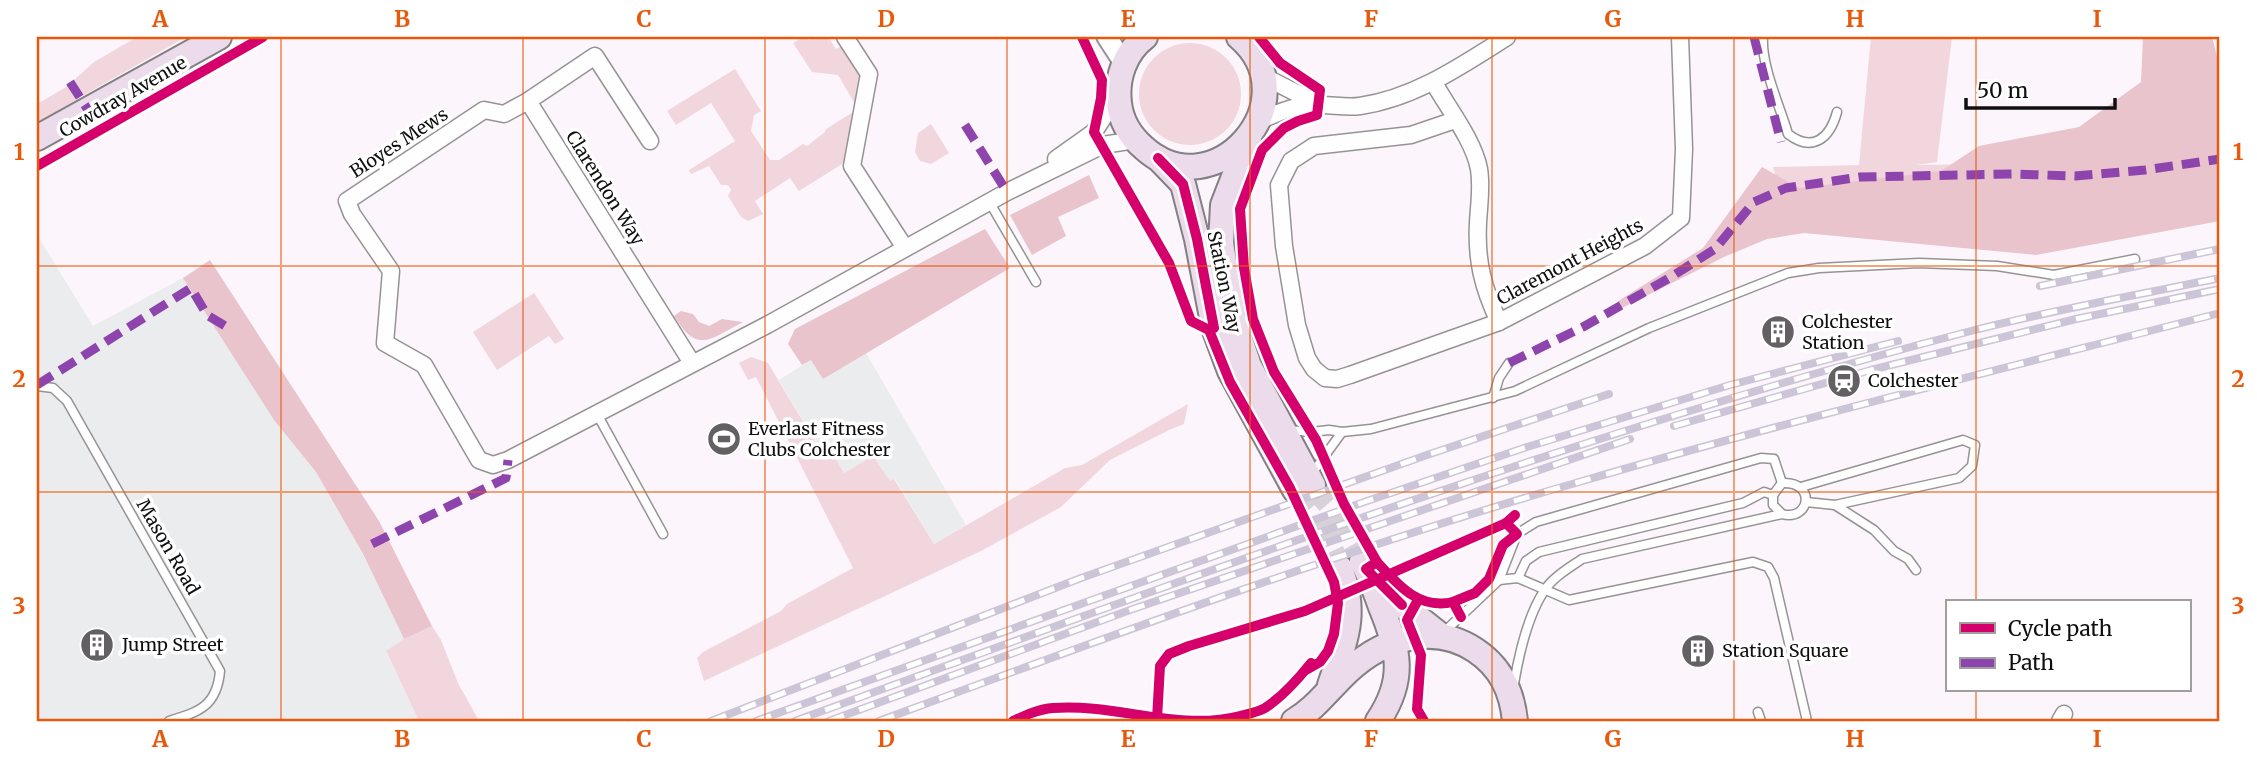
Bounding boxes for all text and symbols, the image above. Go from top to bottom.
text: A [151,4,169,33]
text: B [394,4,410,33]
text: C [636,4,652,33]
text: D [877,4,895,33]
text: E [1120,4,1136,33]
text: F [1364,4,1378,33]
text: G [1605,4,1622,33]
text: H [1846,4,1865,33]
text: I [2092,4,2102,33]
street label: Cowdray Avenue [55,51,190,142]
scale bar [1966,66,2115,110]
text: 50 m [1977,77,2028,104]
street label: Bloyes Mews [345,102,452,183]
street label: Clarendon Way [561,126,650,250]
text: 1 [14,137,25,166]
text: 1 [2233,137,2244,166]
street label: Claremont Heights [1493,213,1647,310]
street label: Station Way [1202,229,1247,336]
place label: Colchester Station [1802,310,1893,354]
building icon: Colchester Station [1759,313,1797,351]
station icon: Colchester [1825,362,1863,400]
text: 2 [12,364,26,393]
text: 2 [2231,364,2245,393]
place label: Colchester [1868,369,1959,392]
place label: Everlast Fitness Clubs Colchester [748,417,891,461]
sports icon: Everlast Fitness Clubs Colchester [705,420,743,458]
street label: Mason Road [132,495,205,599]
text: 3 [12,591,26,620]
text: 3 [2231,591,2245,620]
legend [1946,600,2190,692]
text: Cycle path [2008,615,2112,642]
building icon: Jump Street [78,626,116,664]
building icon: Station Square [1679,632,1717,670]
place label: Jump Street [121,633,224,656]
place label: Station Square [1722,639,1848,662]
text: Path [2008,649,2054,676]
text: A [151,724,169,753]
text: B [394,724,410,753]
text: C [636,724,652,753]
text: D [877,724,895,753]
text: E [1120,724,1136,753]
text: F [1364,724,1378,753]
text: G [1605,724,1622,753]
text: H [1846,724,1865,753]
text: I [2092,724,2102,753]

